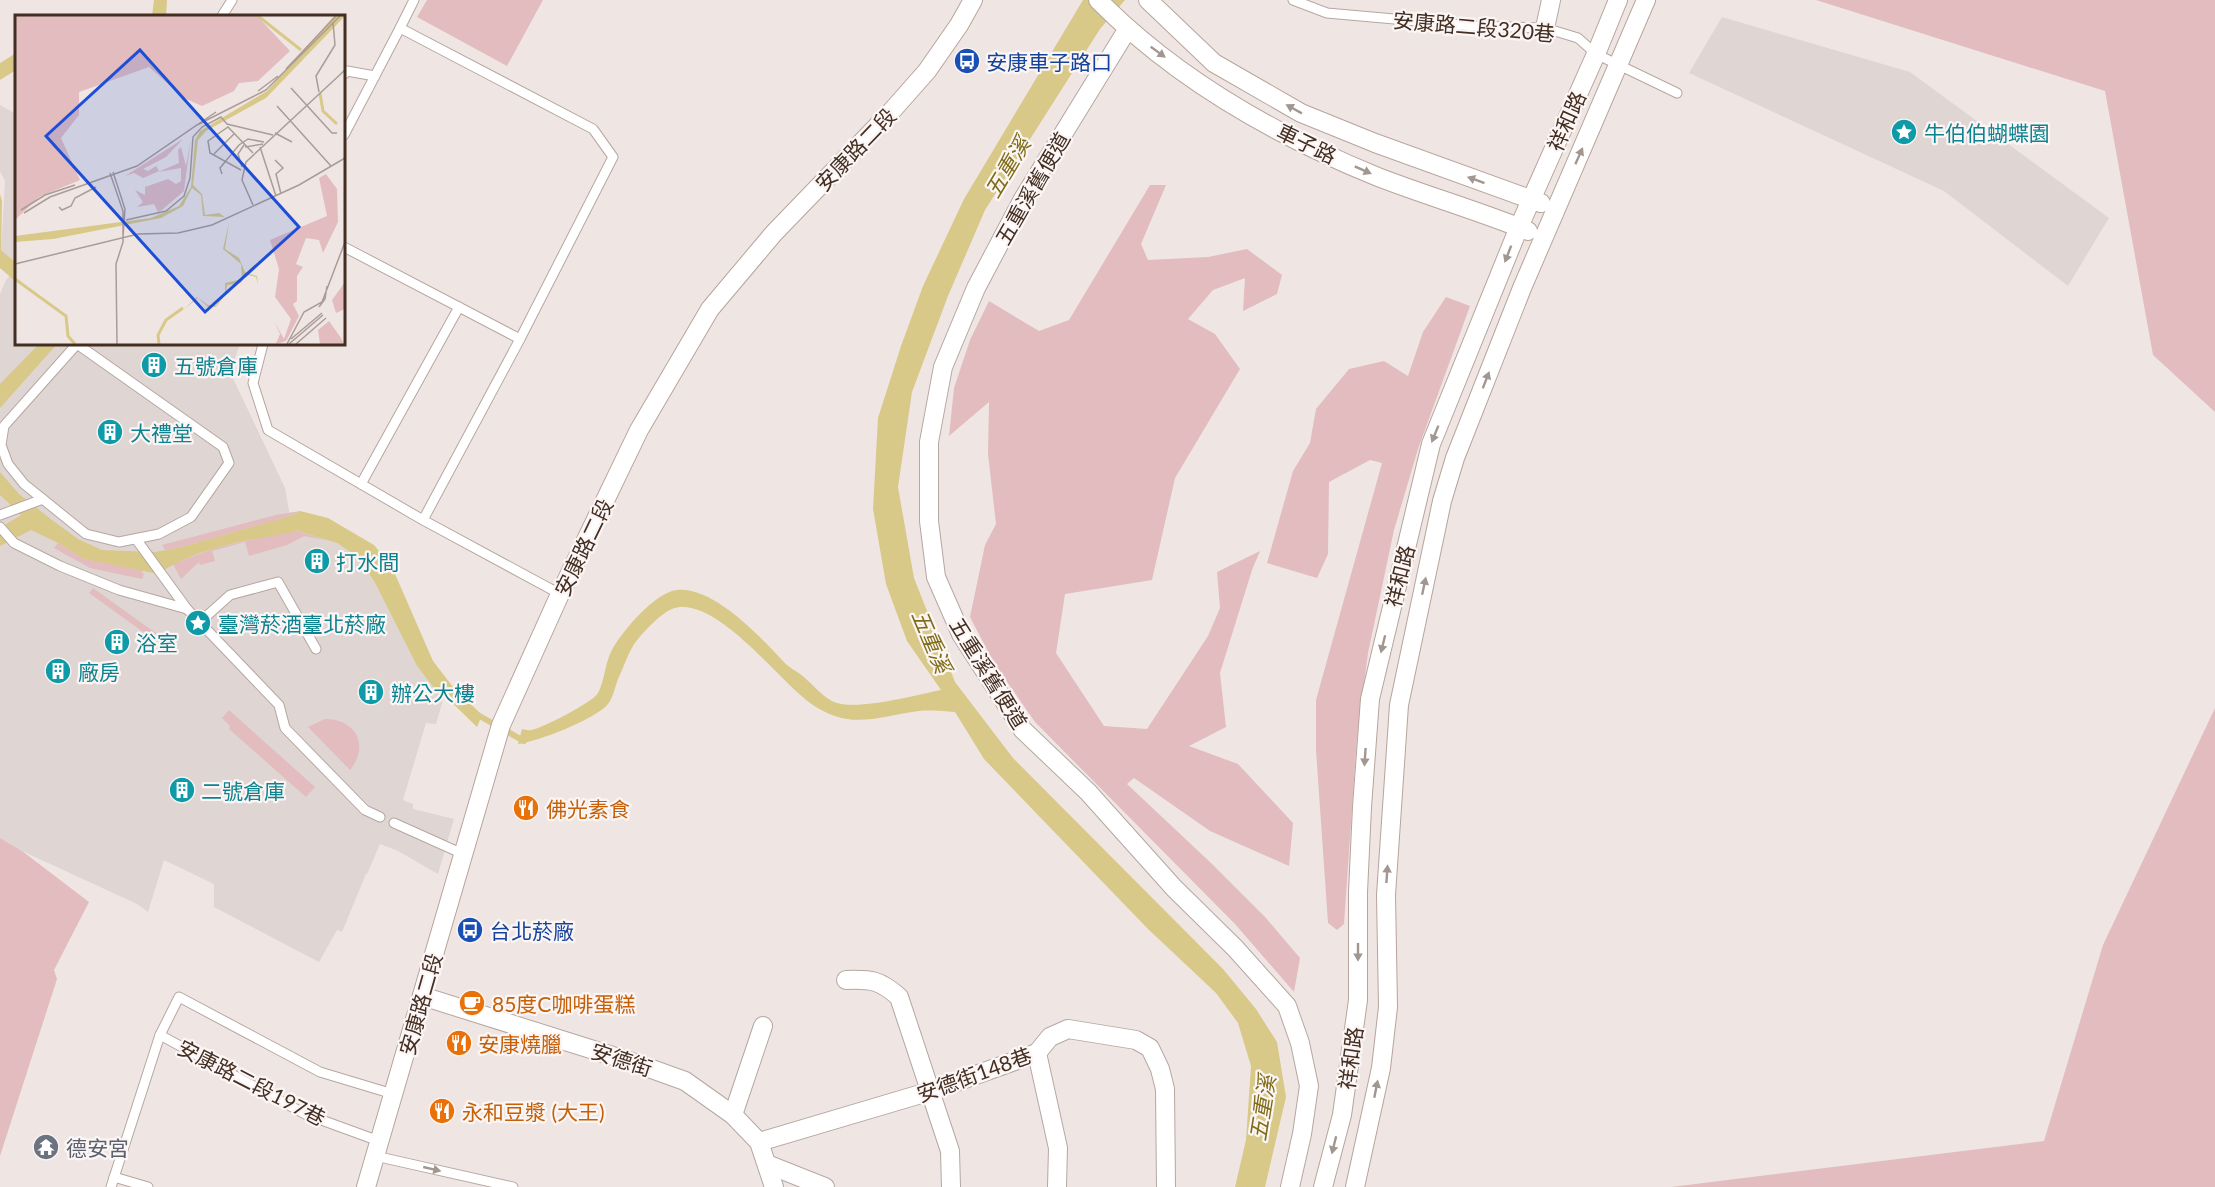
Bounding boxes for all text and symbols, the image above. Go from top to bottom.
street label: 安康路二段320巷 [1392,6,1556,46]
inset map [15,15,345,345]
bus stop icon: 安康車子路口 [952,46,982,76]
one-way arrow [1149,46,1165,58]
place label: 安康車子路口 [986,49,1112,74]
street label: 祥和路 [1542,87,1590,155]
street label: 安康路二段 [810,103,900,195]
one-way arrow [1285,104,1302,114]
place icon: 牛伯伯蝴蝶園 [1889,117,1919,147]
street label: 車子路 [1273,118,1341,168]
place label: 牛伯伯蝴蝶園 [1924,120,2050,145]
street label: 五重溪舊便道 [990,127,1074,249]
water label: 五重溪 [978,129,1037,202]
one-way arrow [1574,146,1584,164]
one-way arrow [1354,165,1371,174]
one-way arrow [1467,174,1485,184]
one-way arrow [1503,245,1512,263]
building icon: 五號倉庫 [139,350,169,380]
place label: 五號倉庫 [174,353,258,378]
one-way arrow [1481,370,1491,388]
building icon: 大禮堂 [95,417,125,447]
place label: 大禮堂 [130,420,193,445]
one-way arrow [1430,426,1440,444]
street label: 安康路二段 [549,494,617,600]
street label: 祥和路 [1379,542,1419,610]
building icon: 打水間 [302,546,332,576]
place label: 打水間 [336,549,399,574]
one-way arrow [1420,577,1430,595]
water label: 五重溪 [907,605,958,679]
place icon: 臺灣菸酒臺北菸廠 [183,608,213,638]
place label: 臺灣菸酒臺北菸廠 [218,611,386,636]
street label: 五重溪舊便道 [945,613,1033,733]
building icon: 浴室 [102,627,132,657]
place label: 浴室 [136,630,178,655]
one-way arrow [1377,635,1387,653]
building icon: 廠房 [43,656,73,686]
place label: 廠房 [78,659,120,684]
building icon: 辦公大樓 [356,677,386,707]
place label: 辦公大樓 [391,680,475,705]
one-way arrow [1361,748,1370,767]
building icon: 二號倉庫 [167,775,197,805]
place label: 二號倉庫 [201,778,285,803]
restaurant icon: 佛光素食 [511,793,541,823]
place label: 佛光素食 [546,796,630,821]
one-way arrow [1383,864,1392,883]
bus stop icon: 台北菸廠 [455,915,485,945]
place label: 台北菸廠 [490,918,574,943]
one-way arrow [1353,943,1363,962]
street label: 安康路二段 [394,950,446,1058]
cafe icon: 85度C咖啡蛋糕 [457,988,487,1018]
place label: 85度C咖啡蛋糕 [492,991,635,1016]
street label: 祥和路 [1333,1025,1367,1091]
restaurant icon: 安康燒臘 [444,1028,474,1058]
place label: 安康燒臘 [478,1031,562,1056]
street label: 安康路二段197巷 [174,1034,330,1130]
street label: 安德街 [588,1037,656,1081]
street label: 安德街148巷 [913,1042,1035,1106]
water label: 五重溪 [1244,1070,1281,1143]
one-way arrow [1372,1079,1381,1098]
restaurant icon: 永和豆漿 (大王) [427,1096,457,1126]
place label: 永和豆漿 (大王) [462,1099,605,1124]
temple icon: 德安宮 [31,1132,61,1162]
place label: 德安宮 [66,1135,129,1160]
one-way arrow [1329,1136,1339,1154]
one-way arrow [423,1165,442,1174]

